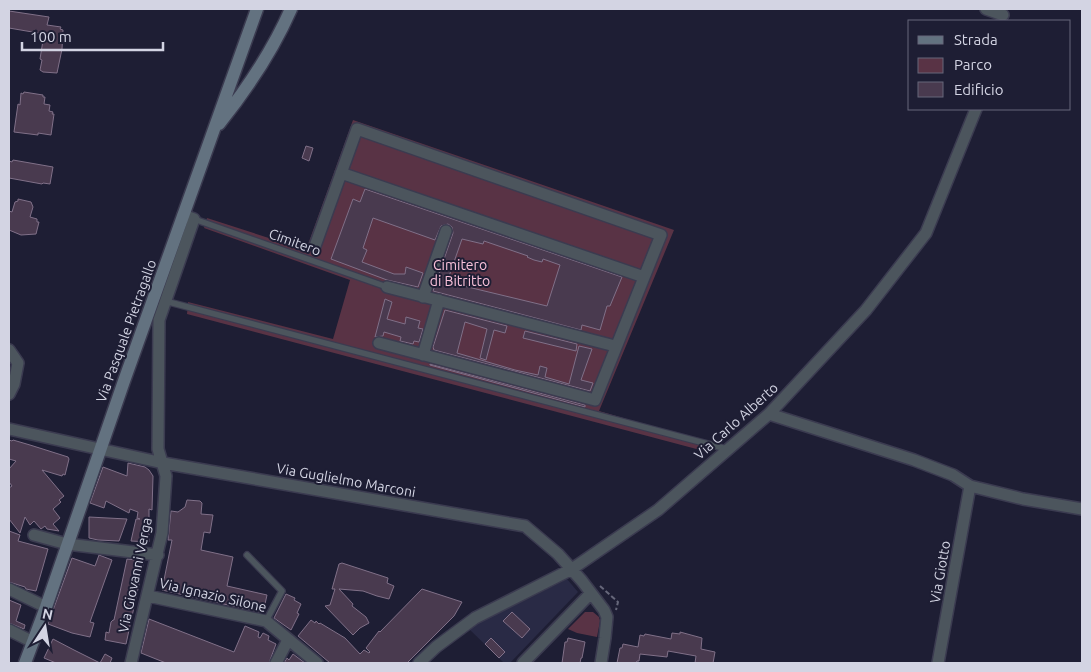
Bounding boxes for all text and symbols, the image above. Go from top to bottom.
scale bar [22,20,164,52]
legend [908,20,1071,110]
text: 100 m [30,28,72,45]
text: Strada [954,31,998,48]
text: Parco [954,56,992,73]
text: Edificio [954,81,1003,98]
street label: Cimitero [267,225,323,259]
street label: Via Pasquale Pietragallo [93,257,159,405]
park label: Cimitero di Bitritto [430,257,490,289]
street label: Via Carlo Alberto [691,379,781,463]
street label: Via Guglielmo Marconi [275,460,417,500]
street label: Via Giovanni Verga [115,516,155,634]
street label: Via Giotto [927,539,953,605]
street label: Via Ignazio Silone [158,575,268,615]
north arrow [20,602,70,652]
text: N [41,605,54,623]

